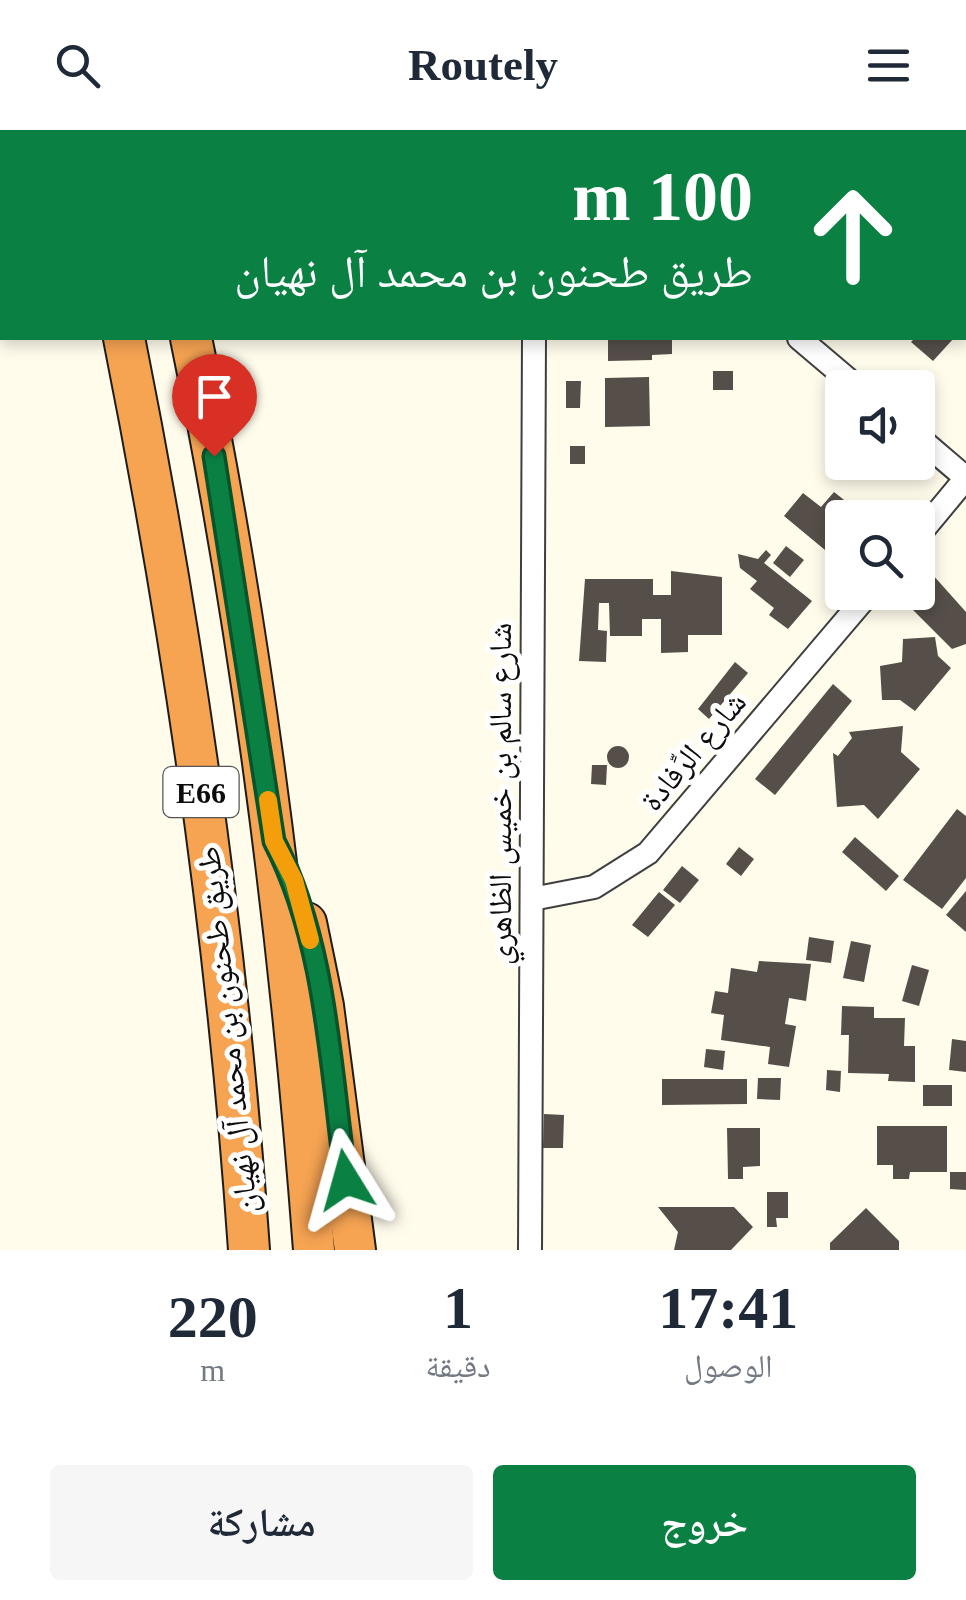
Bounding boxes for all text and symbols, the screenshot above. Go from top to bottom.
icon: search [50,38,105,93]
icon: menu [861,38,916,93]
text: Routely [408,40,558,90]
text: 100 m [572,158,753,235]
icon: ahead [788,170,918,300]
text: طريق طحنون بن محمد آل نهيان [234,247,753,297]
pin [172,354,257,457]
icon: arrive [187,369,242,424]
map controls [825,370,935,610]
button: sound [825,370,935,480]
button: search [825,500,935,610]
street label: شارع سالم بن خميس الظاهري [482,623,525,965]
street label: شارع الرِّفادة [633,684,755,819]
road number: E66 [164,767,238,817]
street label: طريق طحنون بن محمد آل نهيان [190,844,266,1215]
position arrow [294,1128,398,1232]
text: 1 [443,1275,473,1341]
text: 17:41 [658,1275,798,1341]
text: 220 [168,1284,258,1350]
text: دقيقة [425,1348,491,1384]
text: الوصول [684,1348,773,1384]
text: m [200,1352,225,1388]
button: مشاركة [50,1465,473,1580]
button: خروج [493,1465,916,1580]

